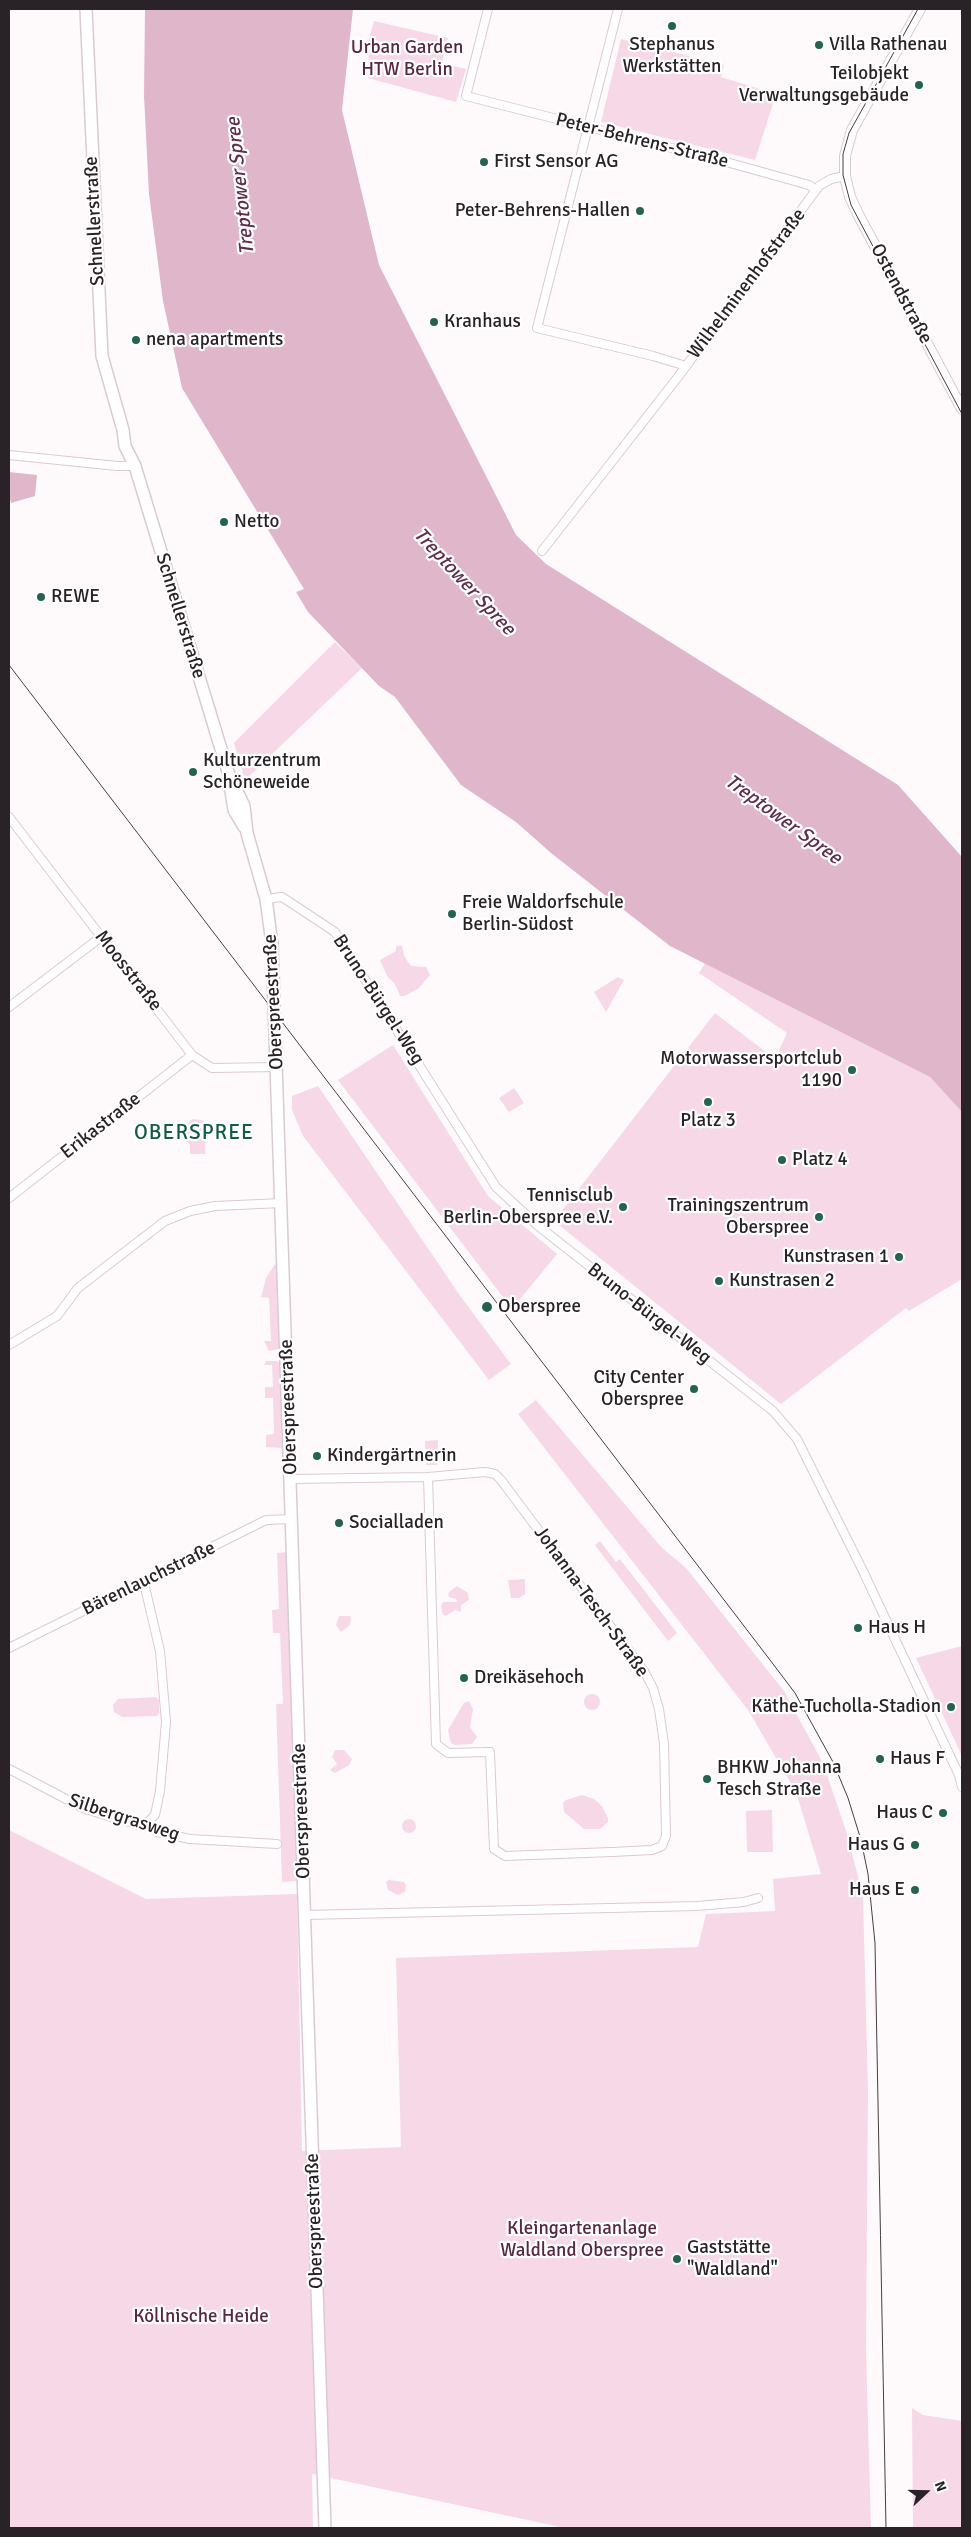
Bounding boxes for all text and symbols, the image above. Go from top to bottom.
marker: Stephanus Werkstätten [666,20,678,32]
place label: Stephanus Werkstätten [623,34,721,78]
place label: Villa Rathenau [829,34,947,56]
park label: Urban Garden HTW Berlin [351,37,463,81]
marker: Villa Rathenau [813,39,825,51]
place label: Teilobjekt Verwaltungsgebäude [739,63,909,107]
marker: Teilobjekt Verwaltungsgebäude [913,79,925,91]
street label: Peter-Behrens-Straße [553,108,731,174]
water label: Treptower Spree [222,116,260,256]
place label: First Sensor AG [494,151,619,173]
street label: Schnellerstraße [80,156,110,286]
marker: First Sensor AG [478,156,490,168]
place label: Peter-Behrens-Hallen [455,200,630,222]
street label: Wilhelminenhofstraße [683,204,811,364]
marker: Peter-Behrens-Hallen [634,205,646,217]
street label: Ostendstraße [865,240,937,348]
place label: Kranhaus [444,311,521,333]
marker: Kranhaus [428,316,440,328]
place label: nena apartments [146,329,283,351]
marker: nena apartments [130,334,142,346]
place label: Netto [234,511,279,533]
marker: Netto [218,516,230,528]
water label: Treptower Spree [408,523,520,641]
street label: Schnellerstraße [150,551,210,681]
place label: REWE [51,586,100,608]
marker: REWE [35,591,47,603]
place label: Kulturzentrum Schöneweide [203,750,321,794]
marker: Kulturzentrum Schöneweide [187,766,199,778]
water label: Treptower Spree [720,770,846,870]
place label: Freie Waldorfschule Berlin-Südost [462,892,624,936]
marker: Freie Waldorfschule Berlin-Südost [446,908,458,920]
street label: Moosstraße [89,926,167,1016]
street label: Bruno-Bürgel-Weg [327,931,429,1069]
street label: Oberspreestraße [259,934,289,1070]
place label: Motorwassersportclub 1190 [660,1048,842,1092]
marker: Motorwassersportclub 1190 [846,1064,858,1076]
street label: Erikastraße [56,1088,146,1164]
marker: Platz 3 [702,1096,714,1108]
place label: Platz 3 [680,1110,736,1132]
district label: OBERSPREE [133,1120,255,1146]
place label: Platz 4 [792,1149,848,1171]
marker: Platz 4 [776,1154,788,1166]
place label: Tennisclub Berlin-Oberspree e.V. [443,1185,613,1229]
place label: Trainingszentrum Oberspree [667,1195,809,1239]
marker: Tennisclub Berlin-Oberspree e.V. [617,1201,629,1213]
marker: Trainingszentrum Oberspree [813,1211,825,1223]
place label: Kunstrasen 1 [783,1246,889,1268]
marker: Kunstrasen 1 [893,1251,905,1263]
street label: Bruno-Bürgel-Weg [583,1259,715,1369]
place label: Kunstrasen 2 [729,1270,835,1292]
marker: Kunstrasen 2 [713,1275,725,1287]
place label: Oberspree [498,1296,581,1318]
marker: Oberspree [480,1300,494,1314]
street label: Oberspreestraße [275,1339,303,1475]
place label: City Center Oberspree [594,1367,684,1411]
marker: City Center Oberspree [688,1383,700,1395]
place label: Kindergärtnerin [327,1445,457,1467]
marker: Kindergärtnerin [311,1450,323,1462]
place label: Socialladen [349,1512,444,1534]
marker: Socialladen [333,1517,345,1529]
street label: Johanna-Tesch-Straße [529,1522,653,1682]
street label: Bärenlauchstraße [79,1537,219,1621]
place label: Haus H [868,1617,926,1639]
marker: Haus H [852,1622,864,1634]
place label: Dreikäsehoch [474,1667,584,1689]
marker: Dreikäsehoch [458,1672,470,1684]
place label: Käthe-Tucholla-Stadion [751,1696,941,1718]
marker: Käthe-Tucholla-Stadion [945,1701,957,1713]
street label: Oberspreestraße [288,1743,316,1879]
place label: Haus F [890,1748,945,1770]
marker: Haus F [874,1753,886,1765]
place label: BHKW Johanna Tesch Straße [717,1757,842,1801]
marker: BHKW Johanna Tesch Straße [701,1773,713,1785]
street label: Silbergrasweg [66,1789,182,1847]
place label: Haus C [876,1802,933,1824]
marker: Haus C [937,1807,949,1819]
place label: Haus G [847,1834,905,1856]
marker: Haus G [909,1839,921,1851]
place label: Haus E [849,1879,905,1901]
marker: Haus E [909,1884,921,1896]
street label: Oberspreestraße [301,2153,329,2289]
park label: Kleingartenanlage Waldland Oberspree [500,2218,664,2262]
place label: Gaststätte "Waldland" [687,2237,778,2281]
marker: Gaststätte "Waldland" [671,2253,683,2265]
park label: Köllnische Heide [133,2306,269,2328]
north arrow [901,2467,951,2517]
text: N [931,2479,950,2494]

